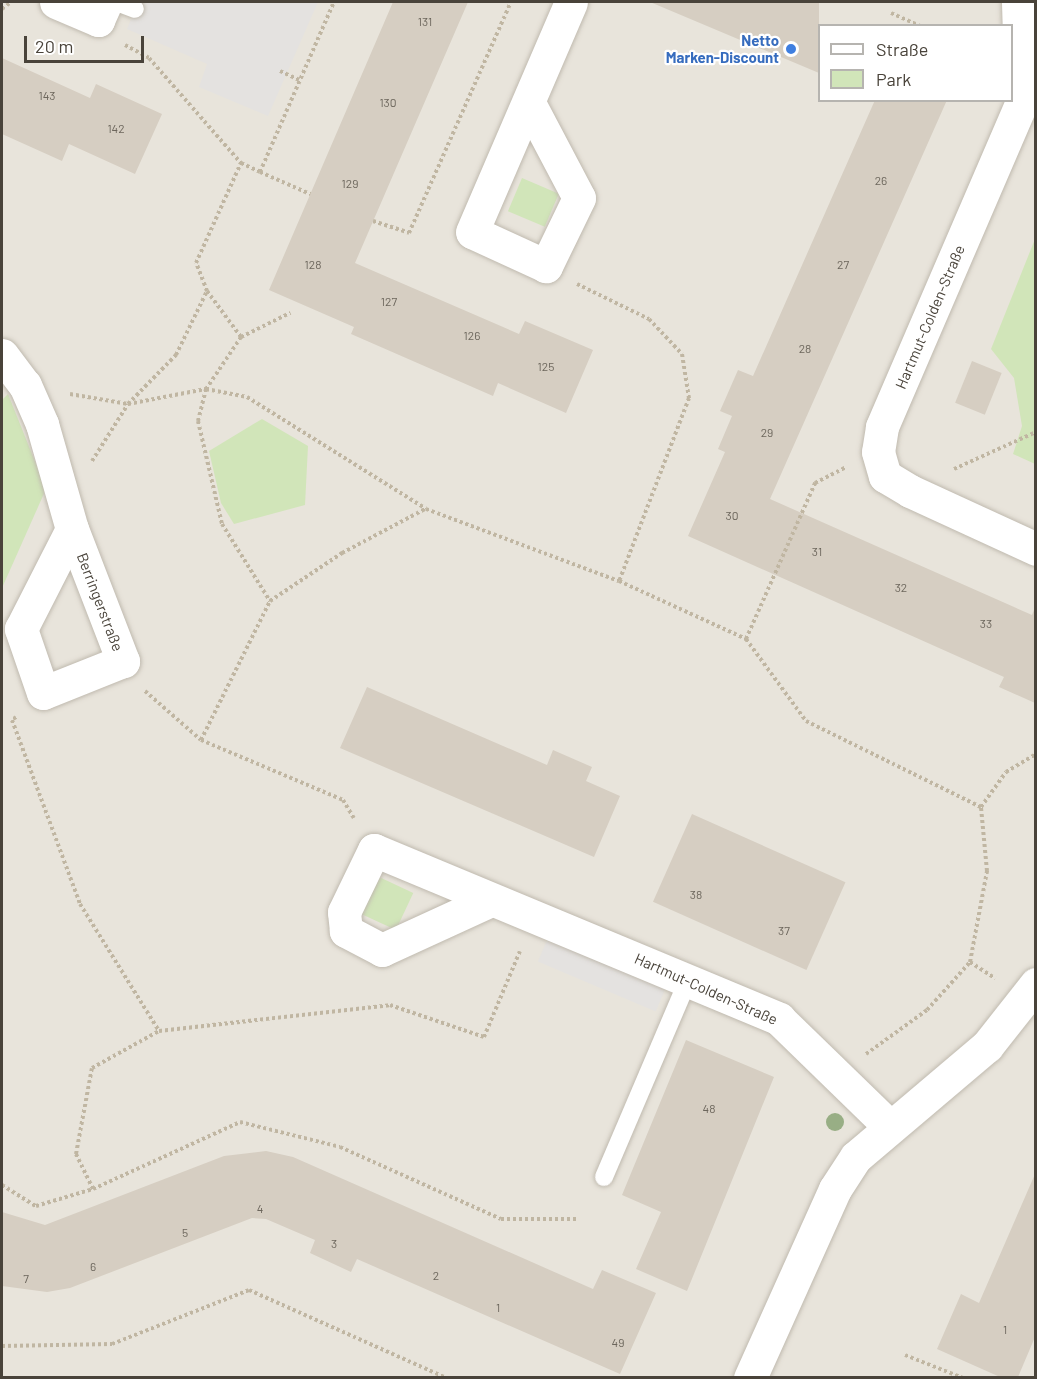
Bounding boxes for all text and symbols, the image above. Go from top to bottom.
house number: 131 [418,15,432,29]
scale bar [27,24,147,62]
legend [818,24,1013,102]
place label: Netto Marken-Discount [666,31,779,66]
text: 20 m [35,35,73,57]
text: Straße [876,38,928,60]
marker: Netto Marken-Discount [784,42,798,56]
text: Park [876,68,911,90]
house number: 143 [39,89,55,103]
house number: 130 [379,96,397,110]
house number: 142 [107,122,125,136]
house number: 26 [875,174,887,188]
house number: 129 [342,177,358,191]
street label: Hartmut-Colden-Straße [892,242,968,392]
house number: 128 [305,258,321,272]
house number: 27 [837,258,849,272]
house number: 127 [381,295,397,309]
house number: 126 [464,329,480,343]
house number: 28 [799,342,811,356]
house number: 125 [538,360,554,374]
house number: 29 [761,426,773,440]
house number: 30 [726,509,738,523]
house number: 31 [812,545,822,559]
street label: Berringerstraße [73,550,127,654]
house number: 32 [895,581,907,595]
house number: 33 [980,617,992,631]
house number: 38 [690,888,702,902]
house number: 37 [778,924,790,938]
street label: Hartmut-Colden-Straße [632,949,780,1029]
house number: 48 [703,1102,715,1116]
house number: 4 [257,1202,263,1216]
house number: 5 [182,1226,188,1240]
house number: 3 [331,1237,337,1251]
house number: 6 [90,1260,96,1274]
house number: 2 [433,1269,439,1283]
house number: 7 [23,1272,29,1286]
house number: 1 [496,1301,500,1315]
house number: 1 [1003,1323,1007,1337]
house number: 49 [612,1336,624,1350]

